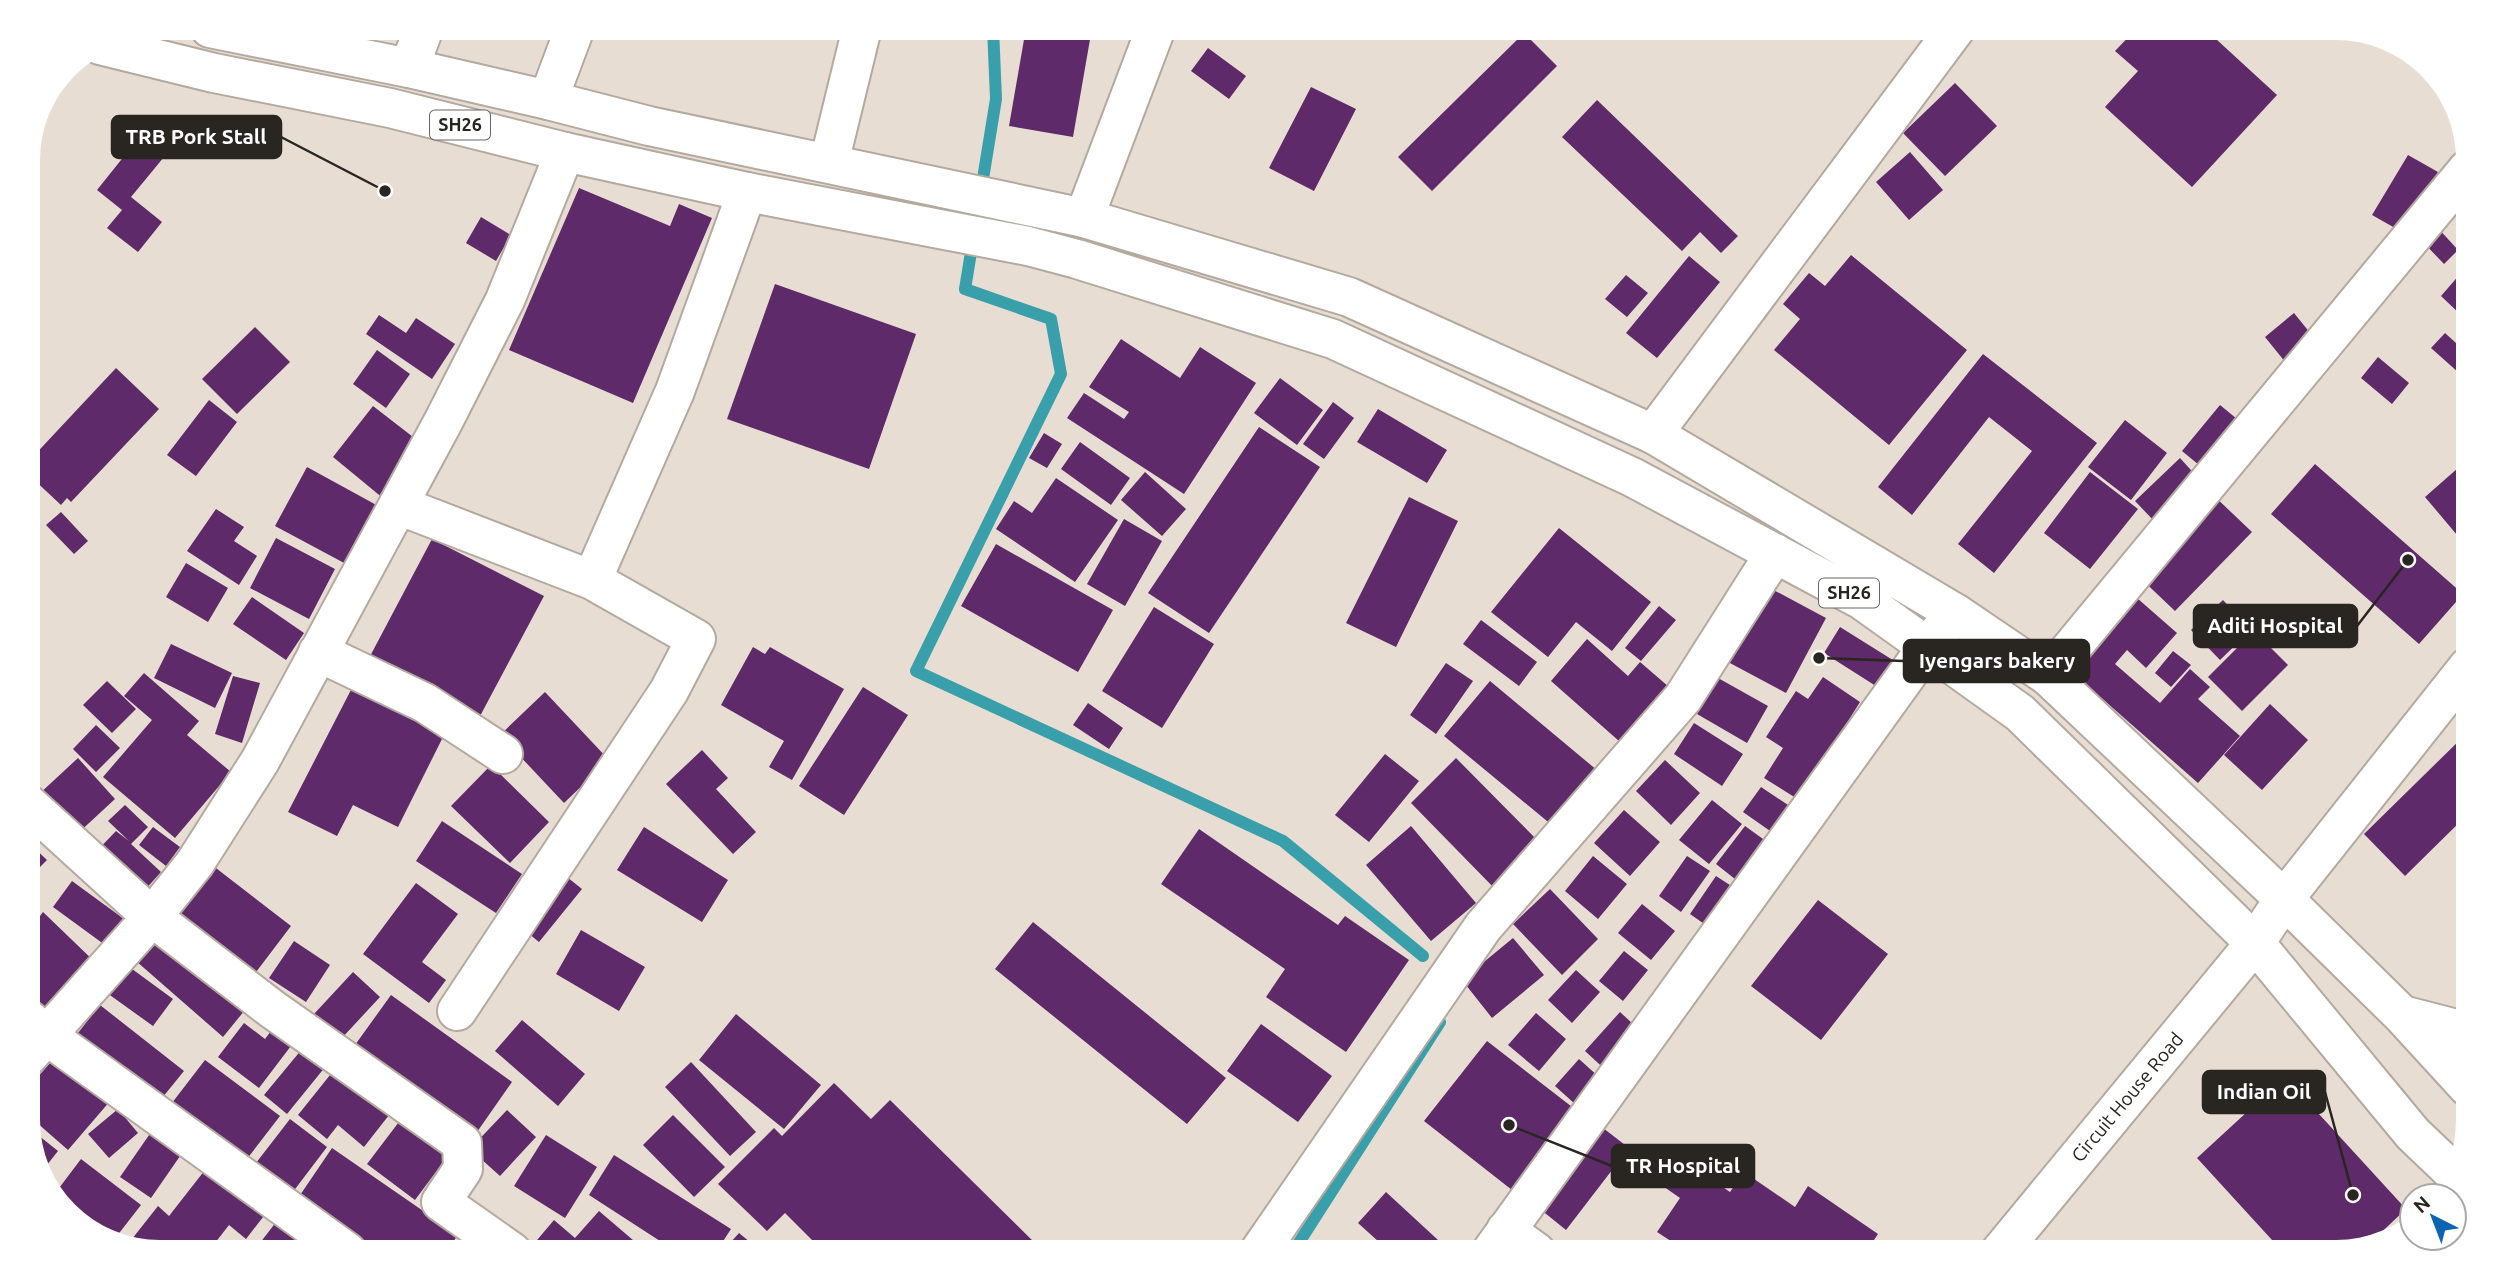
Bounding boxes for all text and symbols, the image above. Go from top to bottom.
road number: SH26 [430,110,490,140]
callout: TRB Pork Stall [112,116,281,158]
text: TRB Pork Stall [125,124,267,148]
road number: SH26 [1819,578,1879,608]
callout: Aditi Hospital [2194,605,2357,647]
text: Aditi Hospital [2207,613,2343,637]
callout: Iyengars bakery [1904,640,2089,682]
text: Iyengars bakery [1919,648,2075,672]
street label: Circuit House Road [2067,1028,2187,1166]
callout: Indian Oil [2203,1071,2325,1113]
text: Indian Oil [2217,1079,2311,1103]
callout: TR Hospital [1612,1145,1754,1187]
text: TR Hospital [1626,1153,1740,1177]
north arrow [2398,1182,2468,1252]
text: N [2409,1191,2434,1217]

